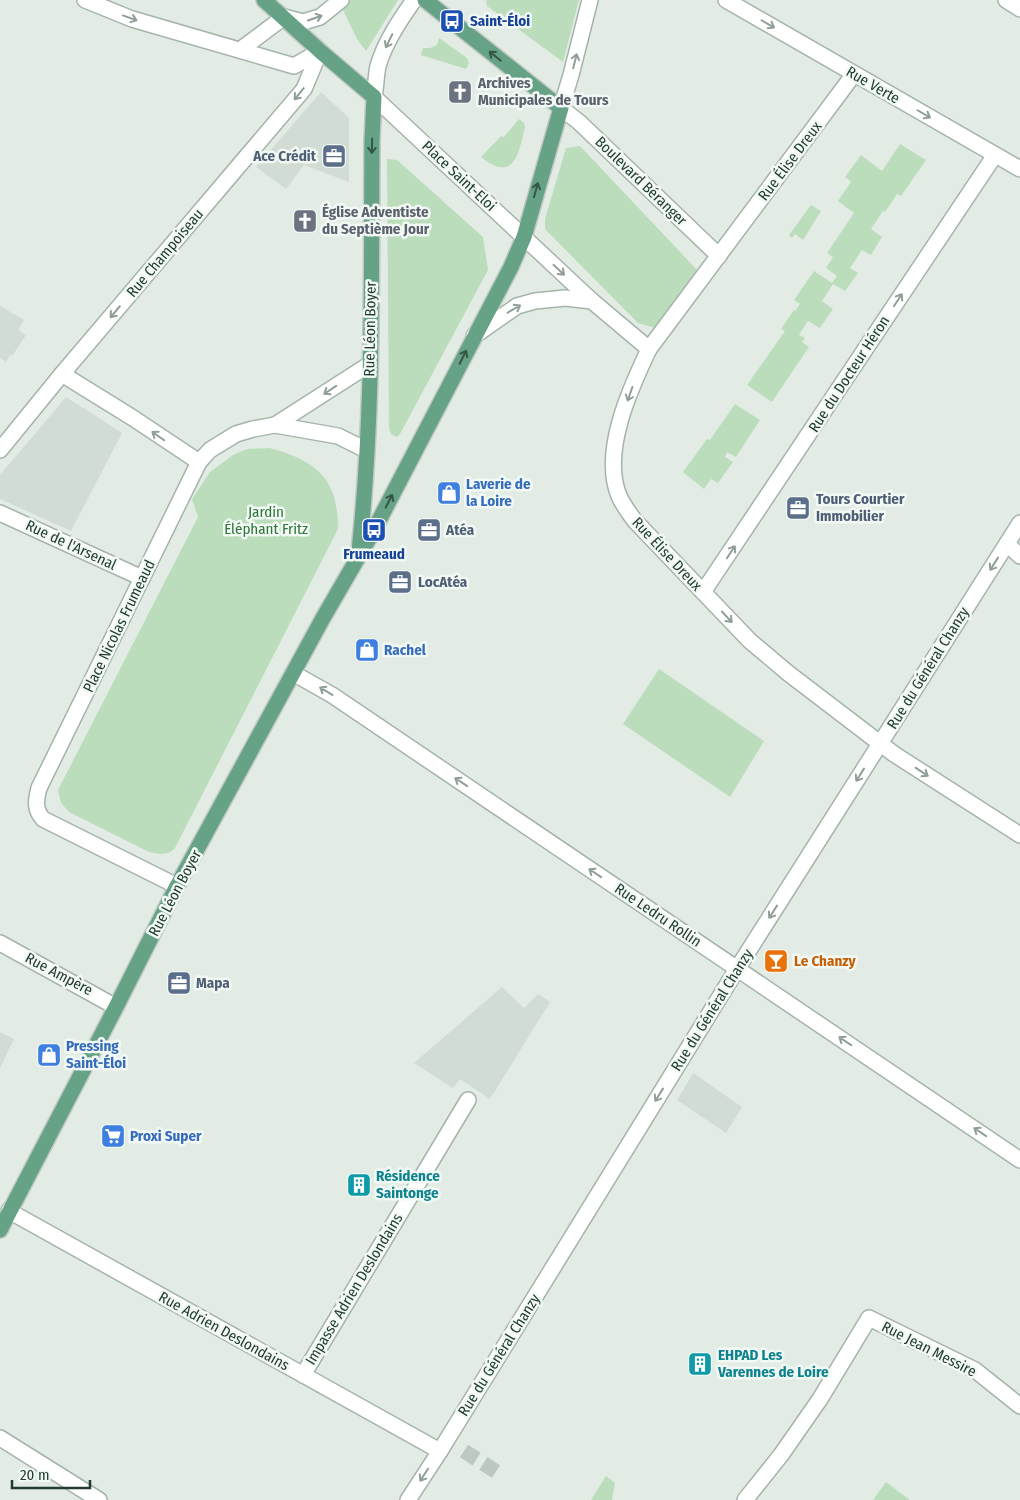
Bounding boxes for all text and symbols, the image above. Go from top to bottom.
bus stop icon: Saint-Éloi [439,8,465,34]
place label: Saint-Éloi [470,12,530,30]
one-way arrow [306,13,322,22]
one-way arrow [122,14,138,23]
one-way arrow [760,20,774,30]
one-way arrow [383,34,393,49]
one-way arrow [489,50,502,61]
one-way arrow [571,54,580,70]
street label: Rue Verte [843,62,903,108]
place label: Archives Municipales de Tours [477,74,609,109]
church icon: Archives Municipales de Tours [447,79,473,105]
one-way arrow [294,88,305,101]
one-way arrow [916,110,931,119]
street label: Rue Élise Dreux [754,118,826,204]
street label: Boulevard Béranger [591,133,691,230]
one-way arrow [367,137,377,153]
street label: Place Saint-Eloi [418,137,500,215]
office icon: Ace Crédit [321,143,347,169]
place label: Ace Crédit [252,147,317,165]
one-way arrow [532,182,542,198]
place label: Église Adventiste du Septième Jour [322,203,430,238]
street label: Rue Champoiseau [123,205,207,301]
church icon: Église Adventiste du Septième Jour [292,208,318,234]
one-way arrow [553,264,566,276]
street label: Rue Léon Boyer [360,280,380,377]
one-way arrow [893,293,903,307]
one-way arrow [507,304,522,314]
one-way arrow [109,305,120,318]
street label: Rue du Docteur Héron [805,312,893,436]
one-way arrow [459,350,469,365]
one-way arrow [323,386,337,396]
one-way arrow [625,386,634,402]
one-way arrow [152,431,166,441]
place label: Laverie de la Loire [466,475,531,510]
shop icon: Laverie de la Loire [436,480,462,506]
place label: Tours Courtier Immobilier [816,490,905,525]
one-way arrow [384,494,394,509]
office icon: Tours Courtier Immobilier [785,495,811,521]
park label: Jardin Éléphant Fritz [224,503,308,538]
street label: Rue Élise Dreux [628,513,706,595]
street label: Rue de l'Arsenal [23,516,119,574]
bus stop icon: Frumeaud [361,517,387,543]
office icon: Atéa [416,517,442,543]
place label: Atéa [445,521,475,539]
place label: Frumeaud [343,545,405,563]
one-way arrow [726,545,736,559]
street label: Place Nicolas Frumeaud [79,557,159,695]
one-way arrow [989,557,999,571]
office icon: LocAtéa [387,569,413,595]
place label: LocAtéa [418,573,468,591]
street label: Rue du Général Chanzy [883,603,973,732]
one-way arrow [721,611,733,623]
shop icon: Rachel [354,637,380,663]
place label: Rachel [384,641,427,659]
one-way arrow [319,686,333,696]
one-way arrow [915,767,929,777]
one-way arrow [855,768,865,782]
one-way arrow [454,777,468,787]
street label: Rue Léon Boyer [145,846,206,939]
one-way arrow [589,868,603,878]
street label: Rue Ledru Rollin [611,879,705,951]
one-way arrow [768,905,778,919]
street label: Rue du Général Chanzy [667,945,757,1074]
bar icon: Le Chanzy [763,948,789,974]
street label: Rue Ampère [22,949,96,999]
place label: Le Chanzy [794,952,857,970]
office icon: Mapa [166,970,192,996]
place label: Mapa [196,974,230,992]
one-way arrow [838,1036,852,1046]
place label: Pressing Saint-Éloi [66,1037,126,1072]
shop icon: Pressing Saint-Éloi [36,1042,62,1068]
one-way arrow [654,1087,664,1101]
supermarket icon: Proxi Super [100,1123,126,1149]
place label: Proxi Super [130,1127,202,1145]
one-way arrow [973,1127,987,1137]
place label: Résidence Saintonge [376,1167,440,1202]
building icon: Résidence Saintonge [346,1172,372,1198]
street label: Impasse Adrien Deslondains [302,1210,406,1368]
street label: Rue Adrien Deslondains [156,1288,292,1374]
street label: Rue du Général Chanzy [454,1290,544,1419]
street label: Rue Jean Messire [879,1317,979,1381]
place label: EHPAD Les Varennes de Loire [717,1346,829,1381]
building icon: EHPAD Les Varennes de Loire [687,1351,713,1377]
scale bar [12,1458,90,1490]
text: 20 m [20,1466,50,1484]
one-way arrow [418,1468,428,1482]

